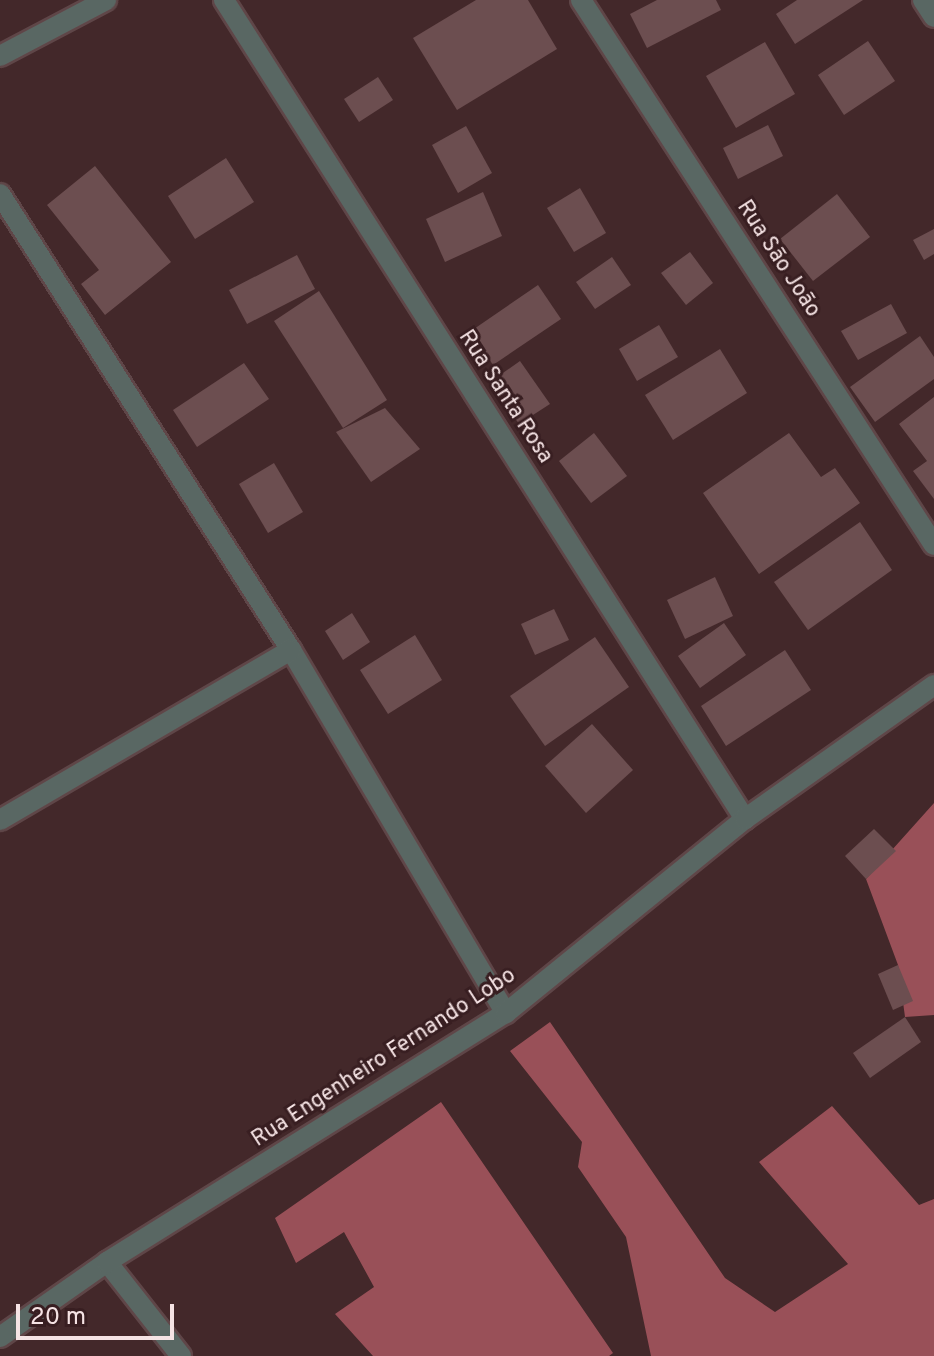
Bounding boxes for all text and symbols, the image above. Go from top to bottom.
street label: Rua São João [730,196,826,322]
street label: Rua Santa Rosa [452,326,558,468]
street label: Rua Engenheiro Fernando Lobo [247,963,521,1153]
scale bar [20,1288,178,1338]
text: 20 m [30,1303,86,1333]

